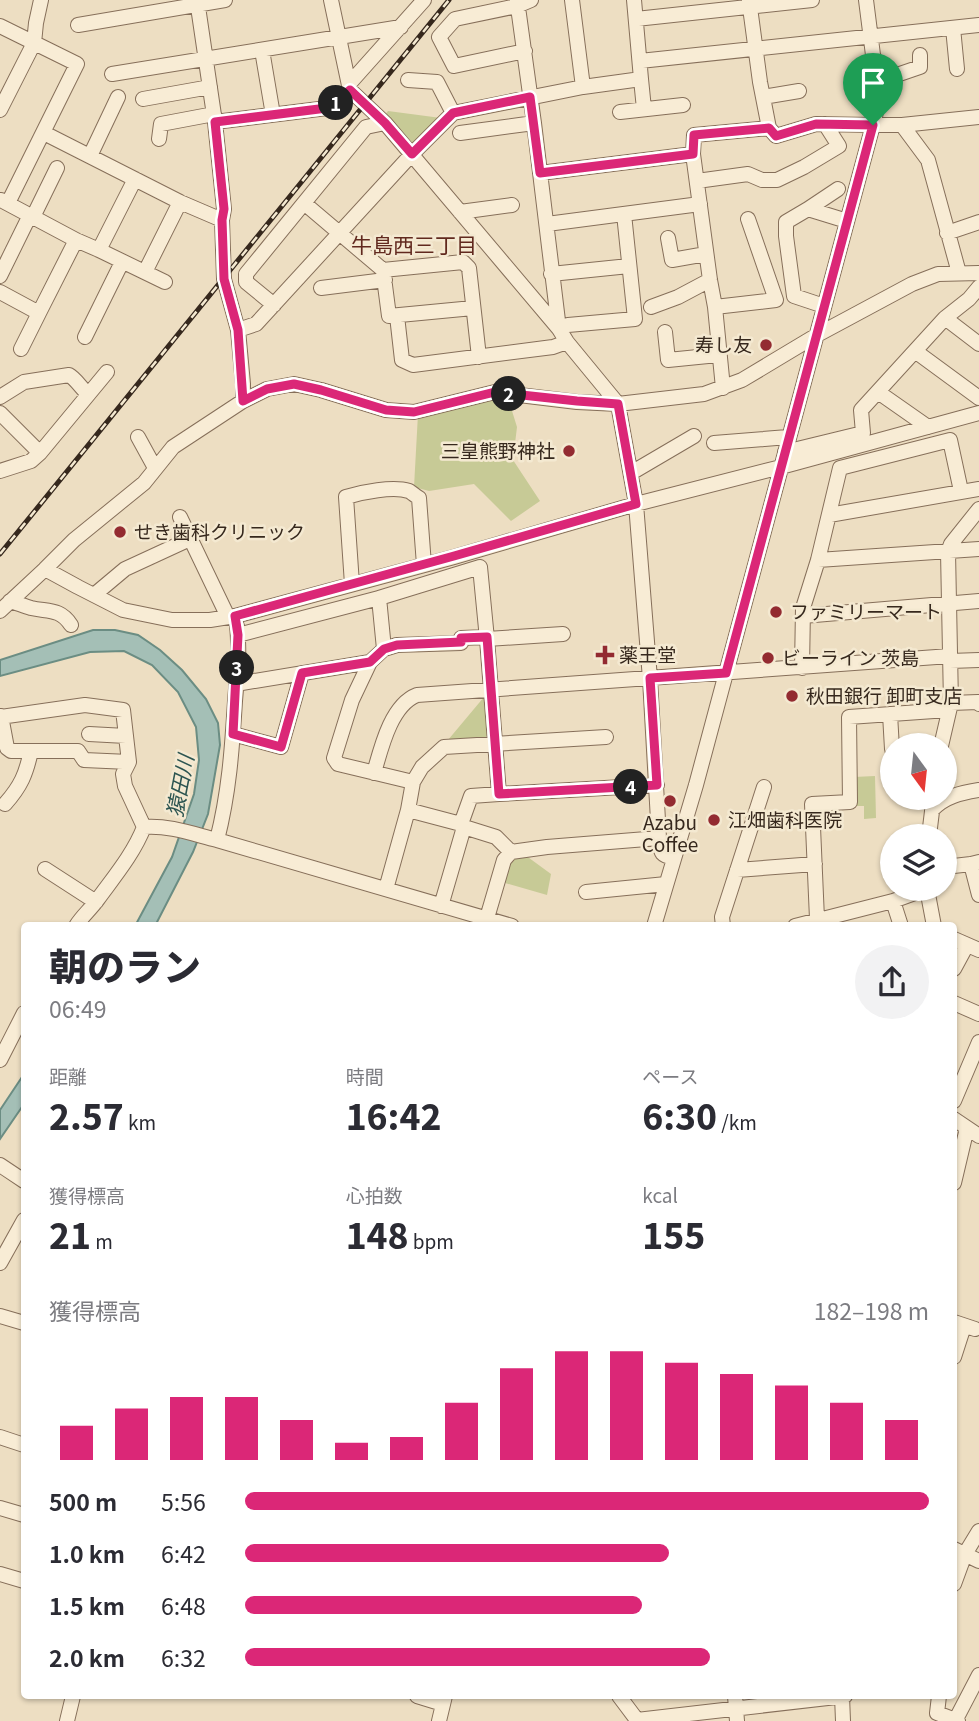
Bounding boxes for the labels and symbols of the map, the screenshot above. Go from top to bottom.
pin [843,53,903,125]
pin: 1 [318,86,354,120]
district label: 牛島西三丁目 [351,229,477,259]
place label: 寿し友 [695,330,752,357]
marker: 寿し友 [758,337,774,353]
pin: 2 [491,376,526,412]
place label: 三皇熊野神社 [441,436,555,463]
marker: 三皇熊野神社 [561,443,577,459]
place label: せき歯科クリニック [134,517,305,544]
marker: せき歯科クリニック [112,524,128,540]
place label: ファミリーマート [790,597,942,624]
marker: ファミリーマート [768,604,784,620]
place label: 薬王堂 [619,640,676,667]
place label: ビーライン 茨島 [782,643,919,670]
marker: 薬王堂 [597,647,613,663]
pin: 3 [219,650,254,686]
marker: ビーライン 茨島 [760,650,776,666]
place label: 秋田銀行 卸町支店 [806,681,962,708]
marker: 秋田銀行 卸町支店 [784,688,800,704]
north arrow [880,733,957,810]
water label: 猿田川 [158,750,200,819]
pin: 4 [614,770,648,804]
marker: Azabu Coffee [662,793,678,809]
place label: 江畑歯科医院 [728,805,842,832]
place label: Azabu Coffee [642,808,698,857]
marker: 江畑歯科医院 [706,812,722,828]

